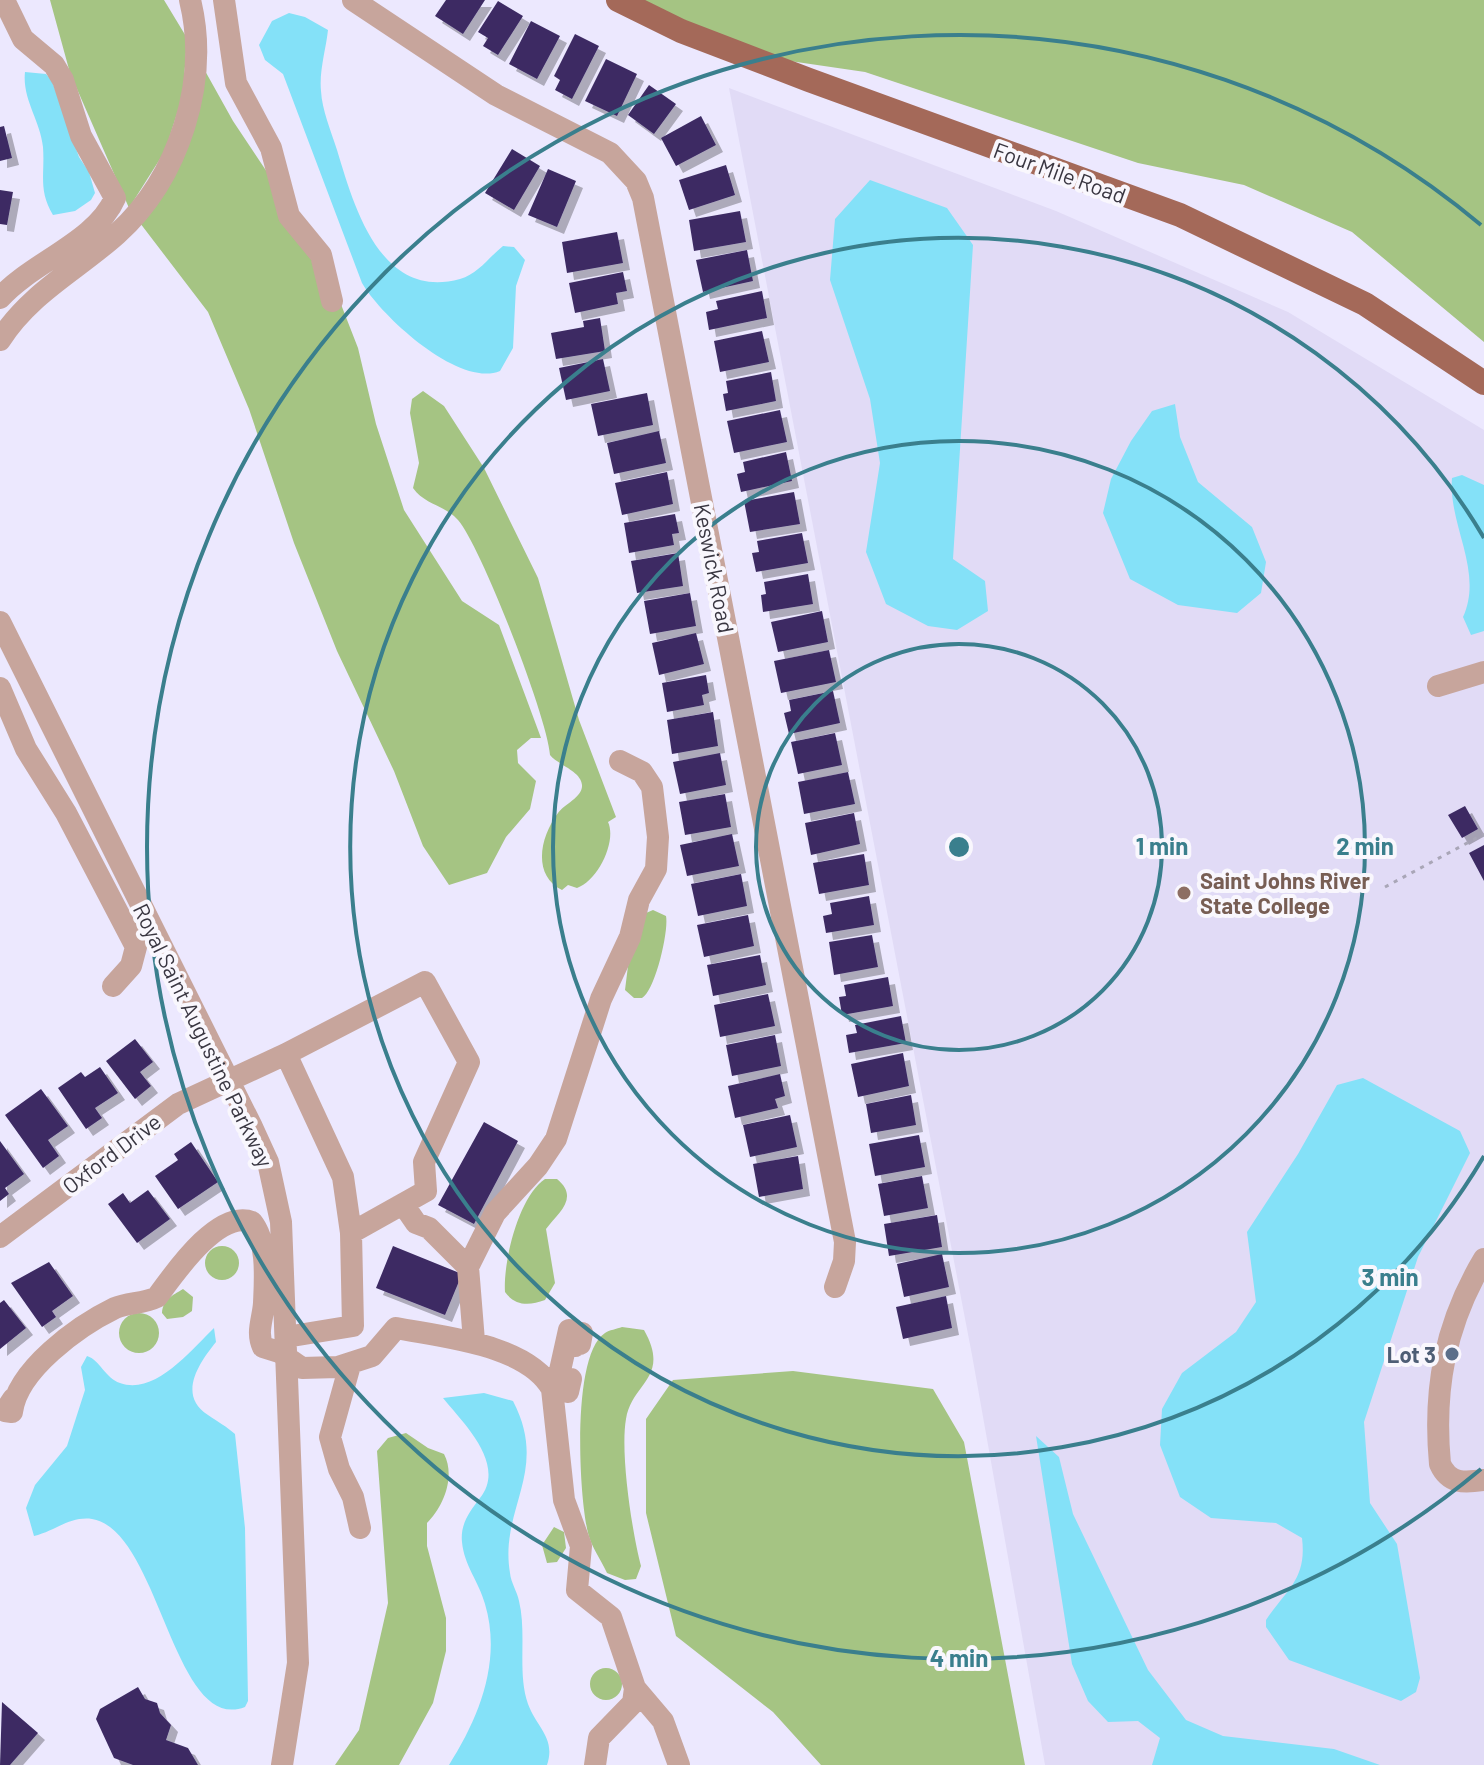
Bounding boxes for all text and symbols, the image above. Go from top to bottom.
street label: Four Mile Road [990,136,1130,208]
street label: Keswick Road [690,501,740,635]
text: 1 min [1136,831,1188,860]
text: 2 min [1336,831,1394,860]
centre of rings [945,833,973,861]
place label: Saint Johns River State College [1200,867,1370,918]
marker: Saint Johns River State College [1175,884,1193,902]
street label: Royal Saint Augustine Parkway [129,899,279,1171]
street label: Oxford Drive [57,1108,165,1198]
text: 3 min [1361,1262,1419,1291]
place label: Lot 3 [1387,1341,1436,1367]
marker: Lot 3 [1443,1345,1461,1363]
text: 4 min [930,1643,988,1672]

